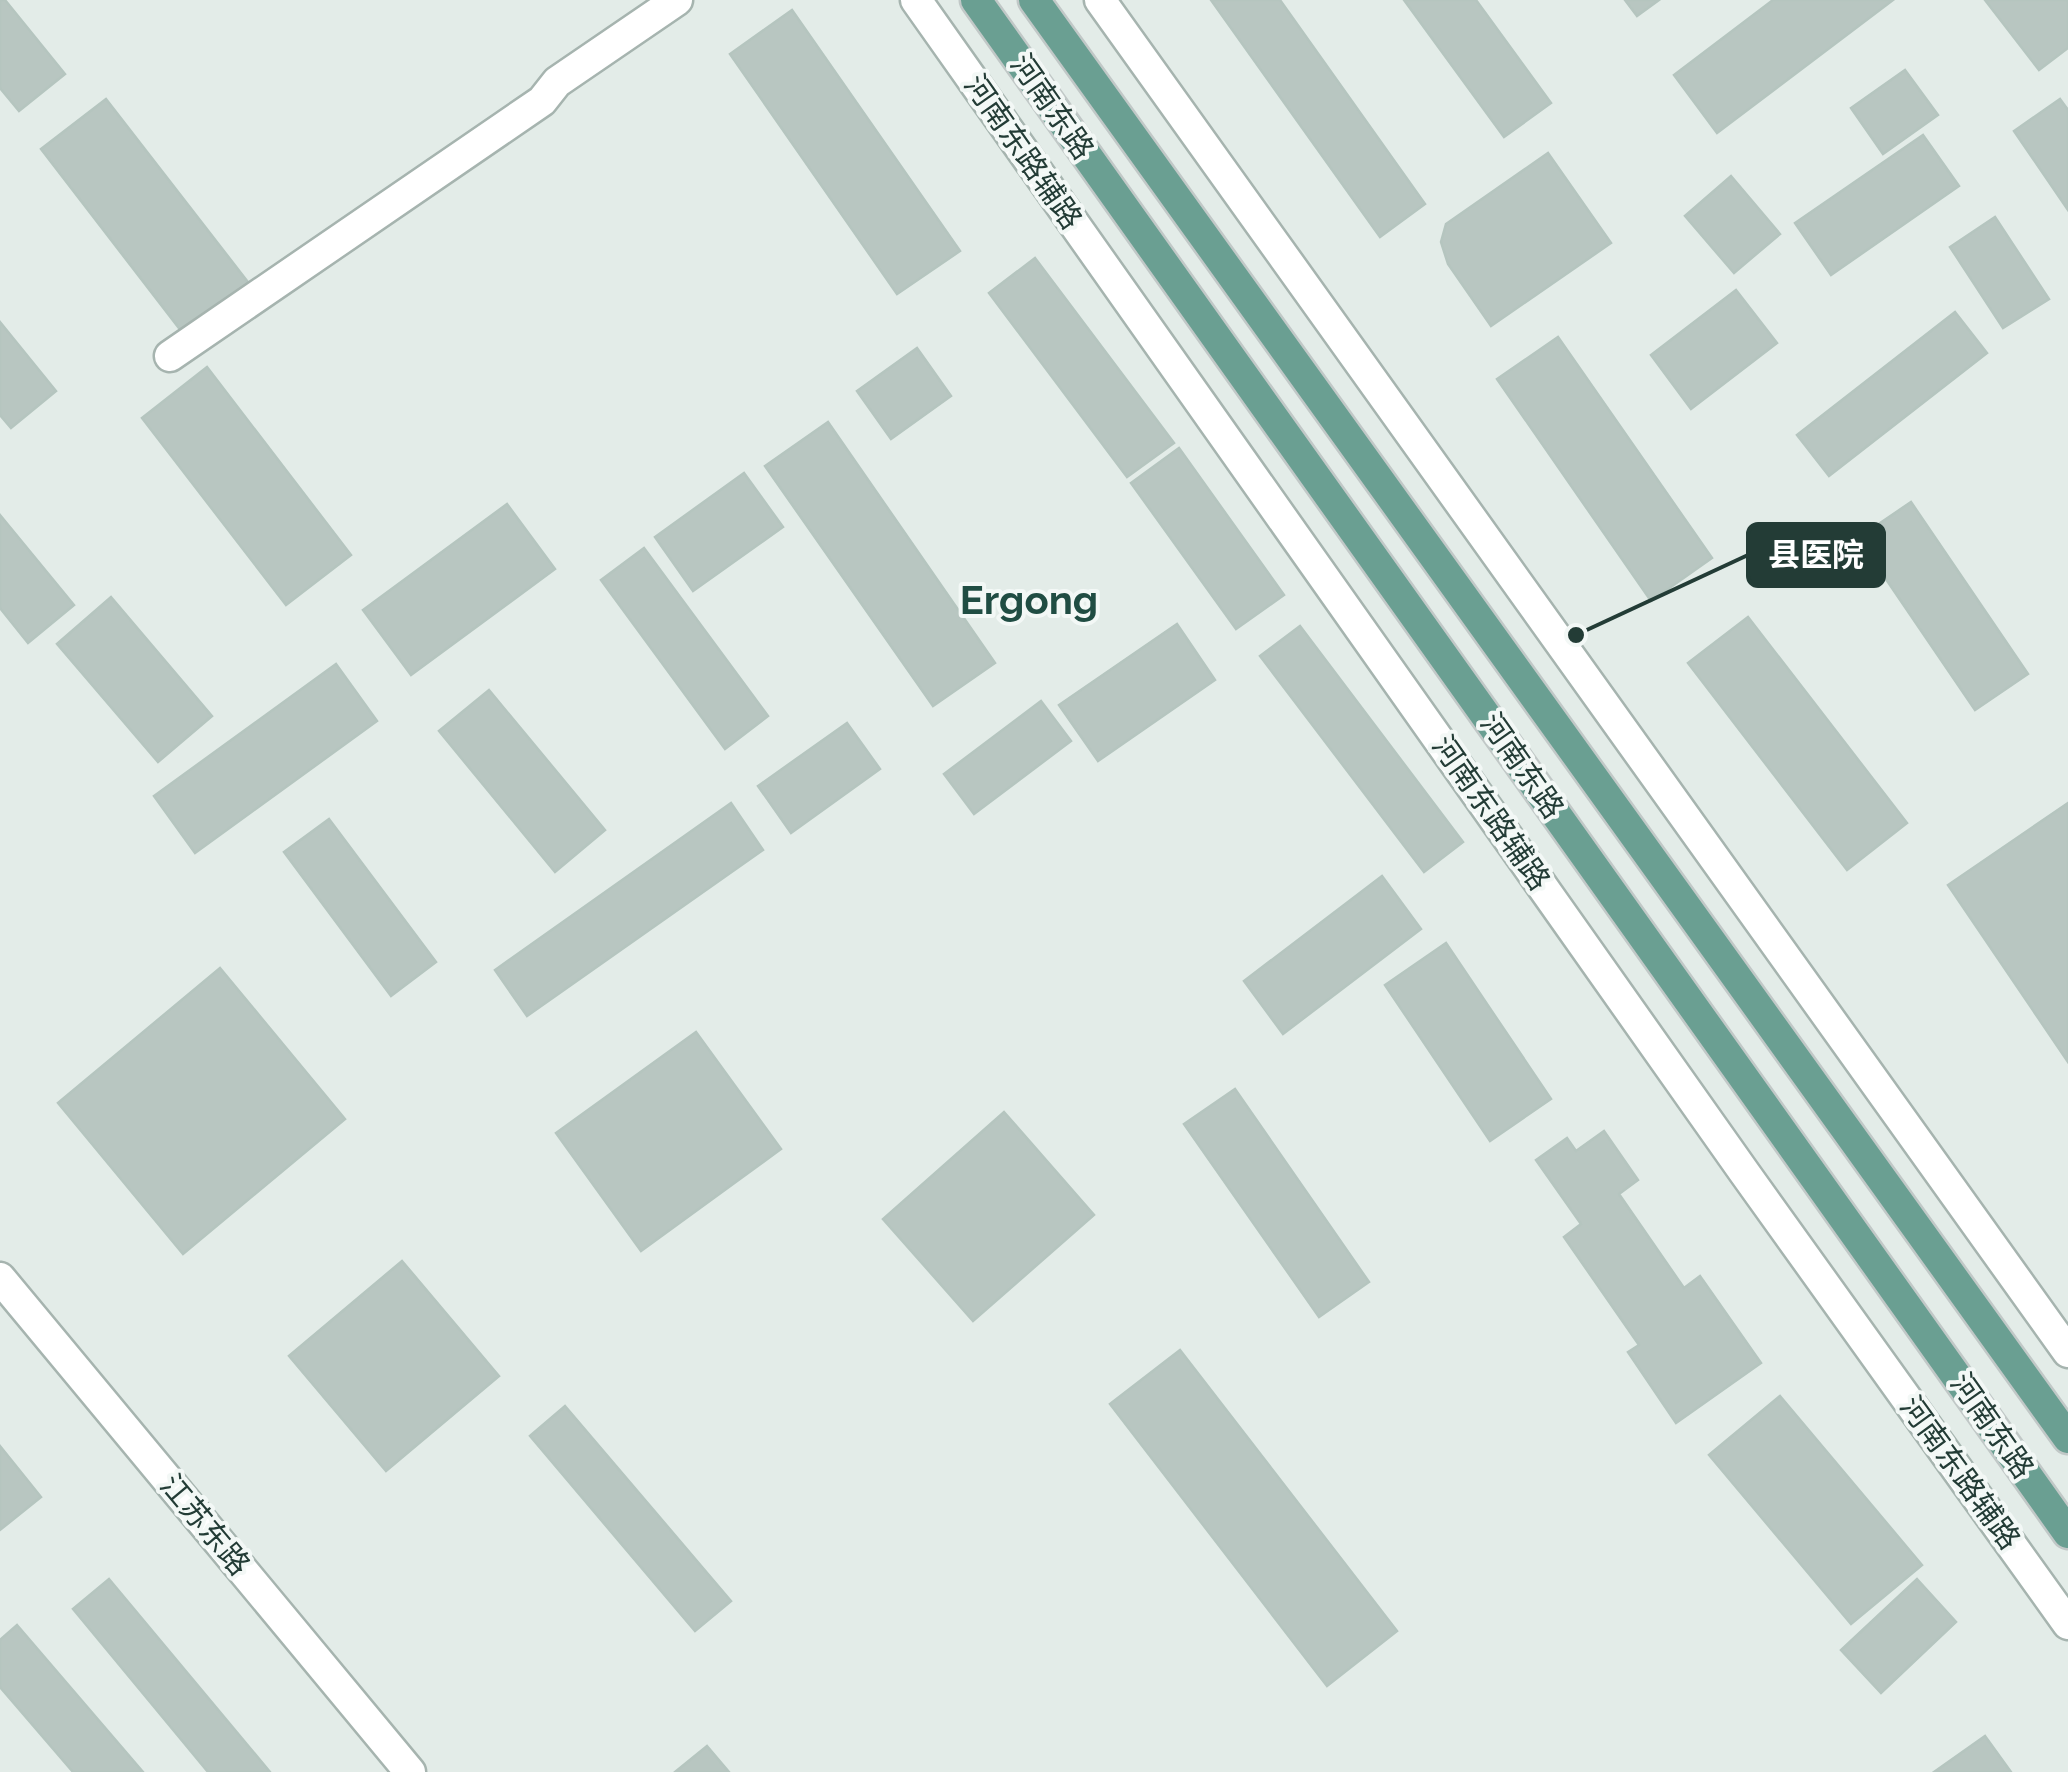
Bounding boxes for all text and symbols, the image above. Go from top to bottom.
street label: 河南东路 [1004,48,1101,166]
street label: 河南东路辅路 [957,68,1089,235]
callout: 县医院 [1748,524,1884,586]
text: 县医院 [1768,536,1864,573]
district label: Ergong [960,576,1098,623]
street label: 河南东路 [1474,707,1571,825]
street label: 河南东路辅路 [1425,729,1557,896]
street label: 河南东路 [1944,1367,2041,1485]
street label: 河南东路辅路 [1893,1390,2027,1556]
street label: 江苏东路 [153,1467,257,1582]

